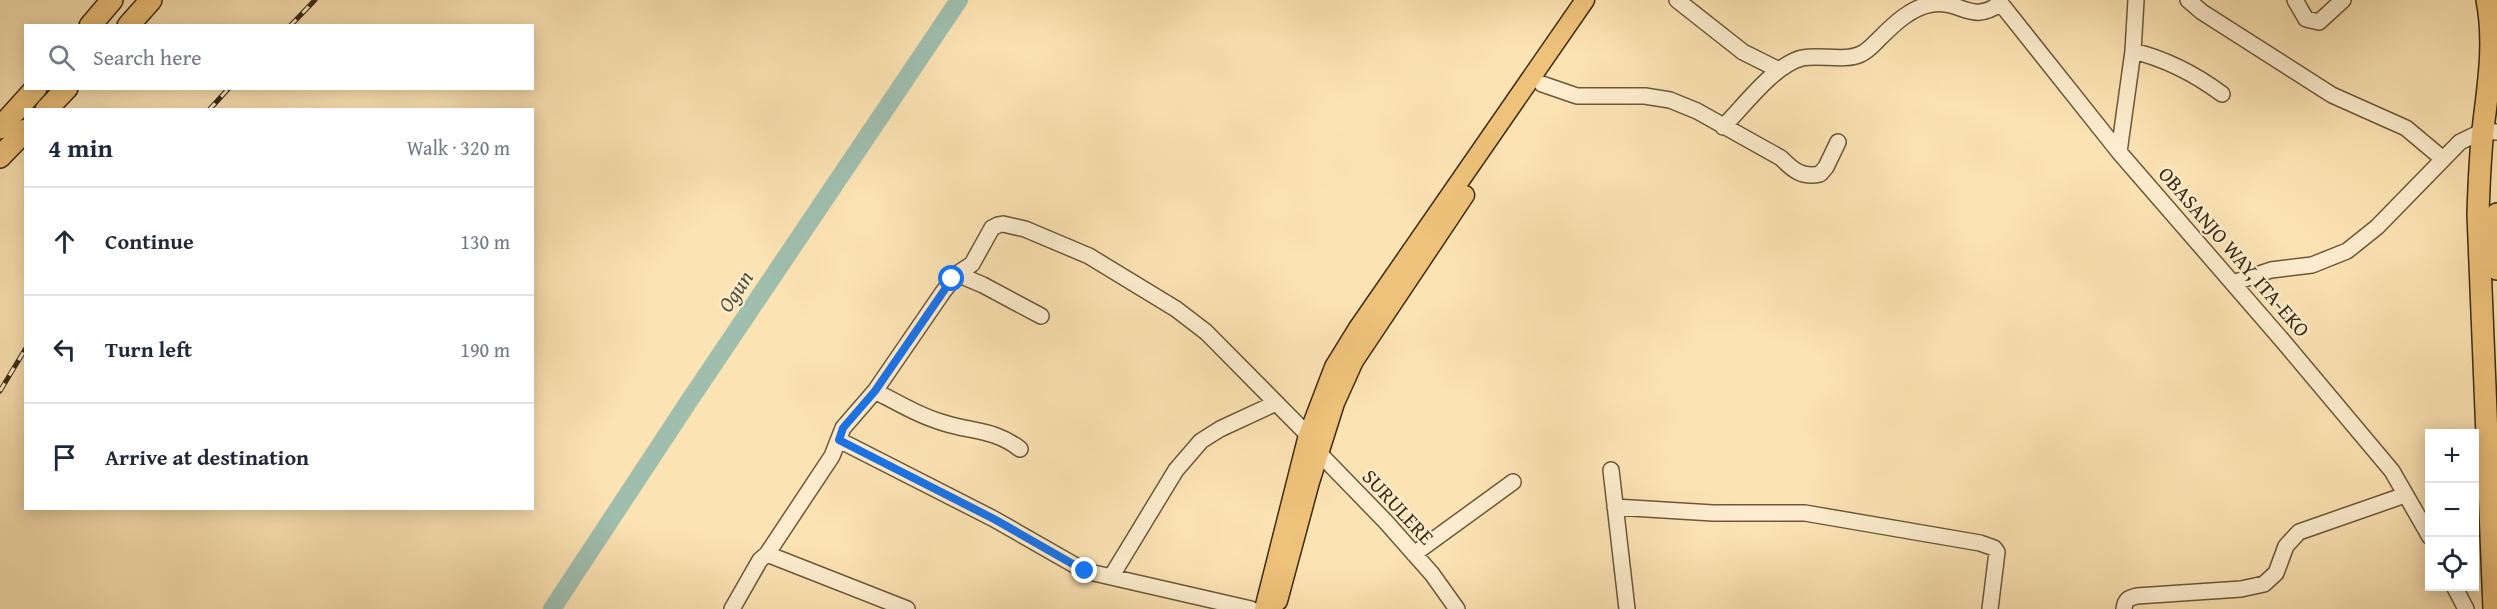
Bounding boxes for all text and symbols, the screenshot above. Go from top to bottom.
search box [24,24,534,90]
icon: search [45,41,78,74]
text: Search here [93,41,202,73]
text: 4 min [48,128,113,167]
text: Walk · 320 m [407,133,510,162]
street label: OBASANJO WAY, ITA-EKO [2151,159,2317,344]
icon: ahead [48,225,81,258]
text: Continue [105,225,194,257]
text: 130 m [460,227,510,256]
water label: Ogun [709,264,761,318]
route start [938,265,964,291]
icon: left [48,333,81,366]
text: Turn left [105,333,192,365]
text: 190 m [460,335,510,364]
map controls [2425,429,2479,591]
button: + [2425,429,2479,483]
icon: arrive [48,441,81,474]
text: Arrive at destination [105,441,309,473]
street label: SURULERE [1355,462,1442,552]
button: − [2425,483,2479,537]
button: locate [2425,537,2479,591]
route end [1071,557,1097,583]

